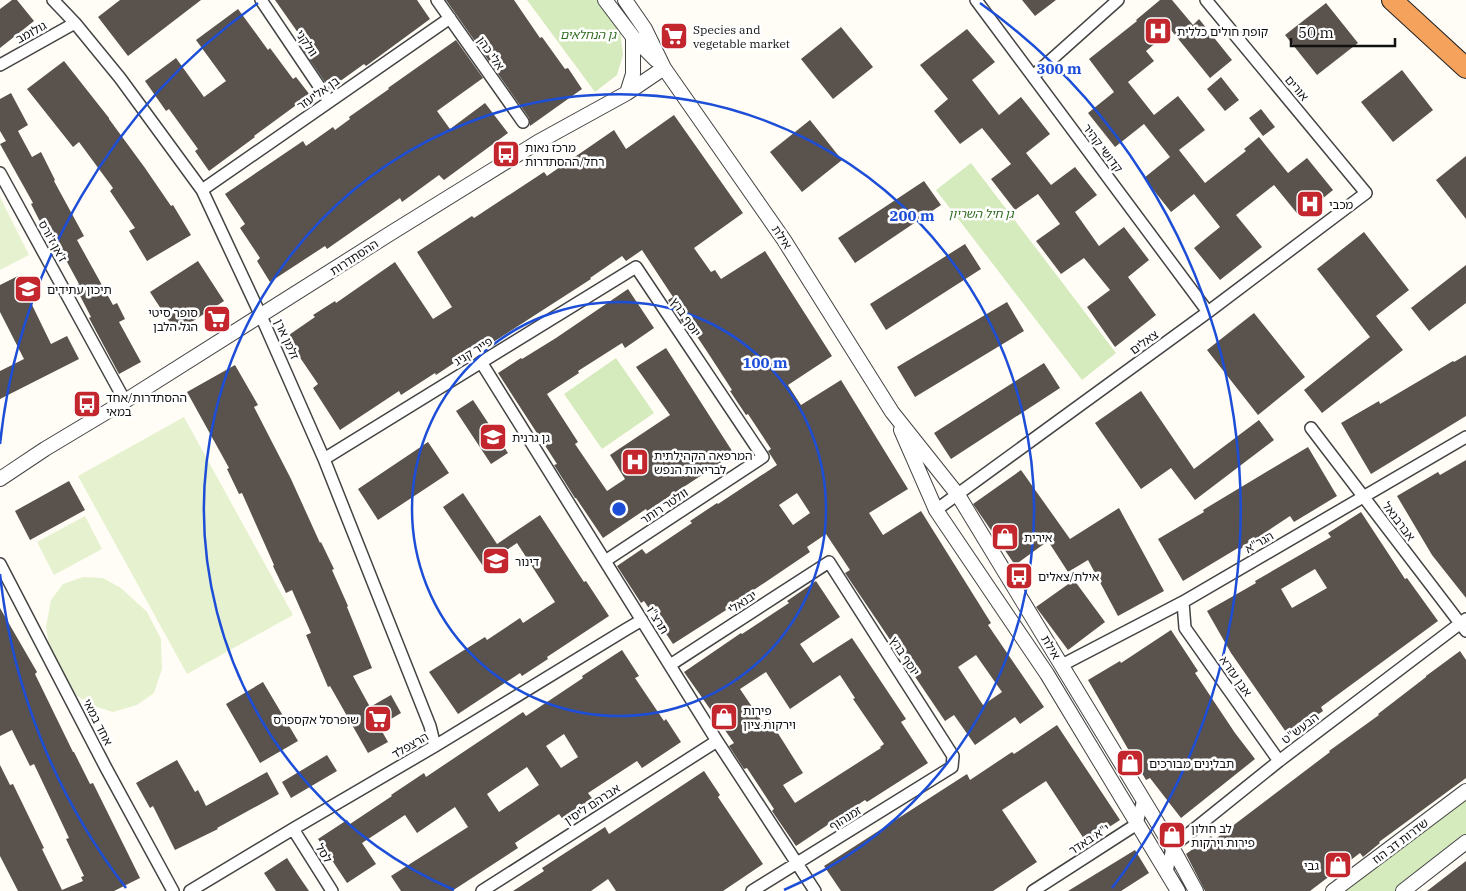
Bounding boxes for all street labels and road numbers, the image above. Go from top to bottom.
street label: גולומב [13,17,49,47]
street label: וולקני [293,27,321,59]
street label: אלי כהן [474,33,508,73]
street label: אורים [1282,72,1312,104]
street label: בן אליעזר [294,73,342,113]
street label: קדושי קהיר [1080,121,1127,176]
street label: ז'אן ז'ורס [35,218,71,265]
street label: אילת [769,222,796,252]
street label: ההסתדרות [327,236,381,278]
street label: יוסף ברץ [668,295,704,339]
street label: זלמן ארן [271,316,303,362]
street label: צאלים [1127,326,1161,357]
street label: פייר קניג [451,333,495,369]
street label: וולטר רותר [637,485,691,527]
street label: אברבנאל [1379,498,1419,544]
street label: הגר"א [1242,528,1276,556]
street label: יבנאלי [725,587,759,617]
street label: תרצ"ו [644,603,672,637]
street label: אילת [1038,632,1064,662]
street label: יוסף ברץ [887,634,923,678]
street label: אבן עזרא [1217,653,1256,700]
street label: אחד במאי [80,696,116,748]
street label: הבעש"ט [1278,709,1322,747]
street label: הרצפלד [389,728,431,762]
street label: אברהם ליסין [561,780,623,828]
street label: זמנהוף [826,802,864,834]
street label: שדרות דב הוז [1369,815,1431,867]
street label: י"א באדר [1066,820,1112,858]
street label: לסל [312,841,336,865]

